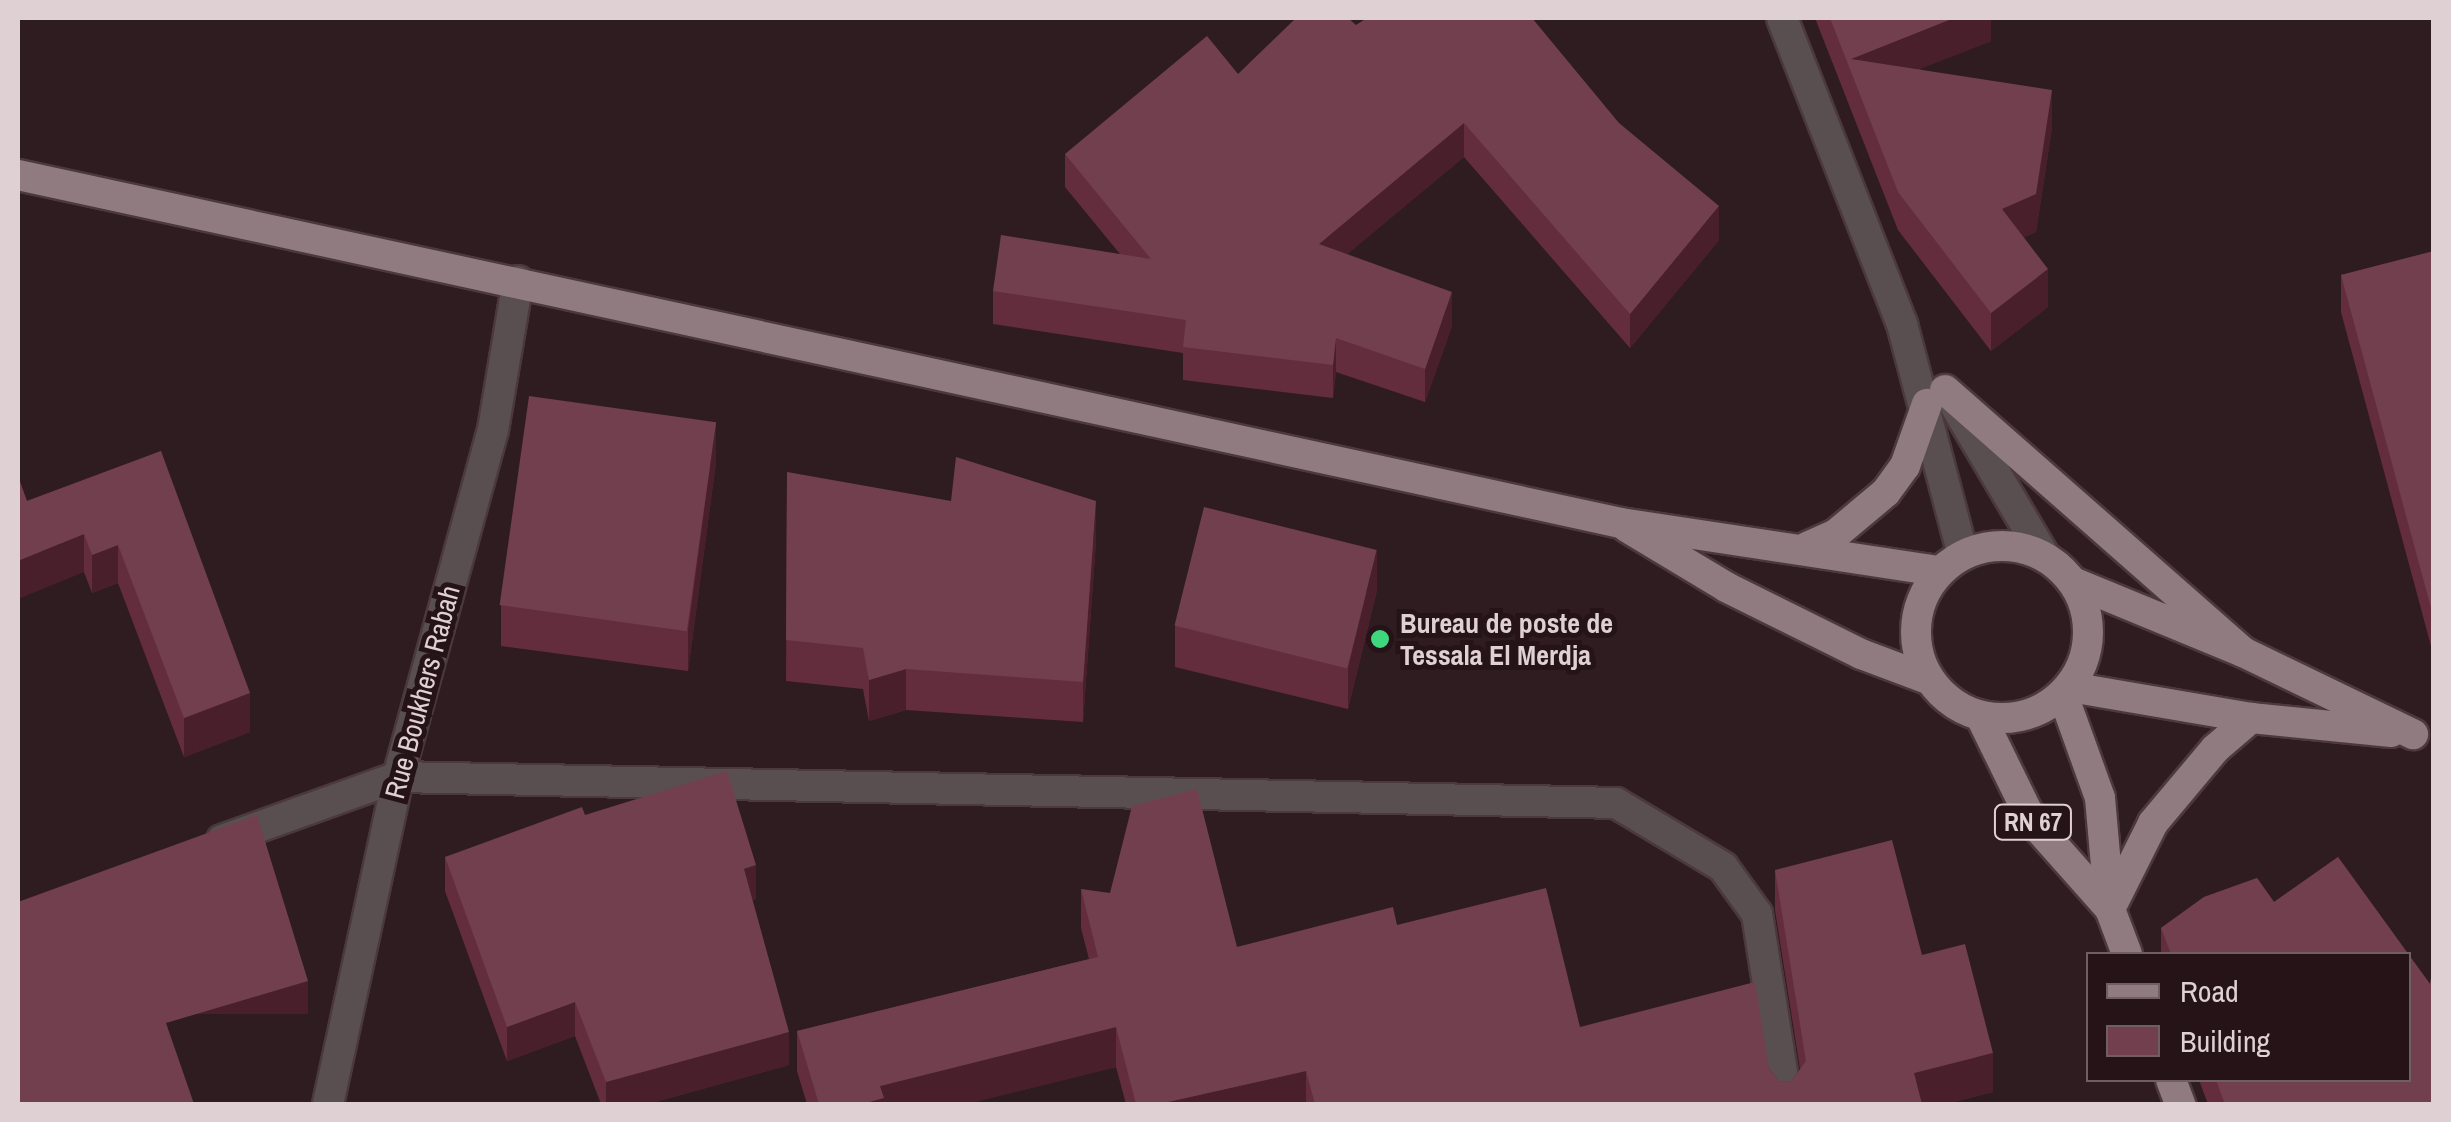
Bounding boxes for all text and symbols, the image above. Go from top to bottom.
street label: Rue Boukhers Rabah [377,582,467,802]
place label: Bureau de poste de Tessala El Merdja [1400,606,1613,672]
marker: Bureau de poste de Tessala El Merdja [1369,628,1391,650]
road number: RN 67 [1993,802,2073,842]
legend [2086,952,2411,1082]
text: Road [2180,971,2239,1011]
text: Building [2180,1021,2270,1061]

